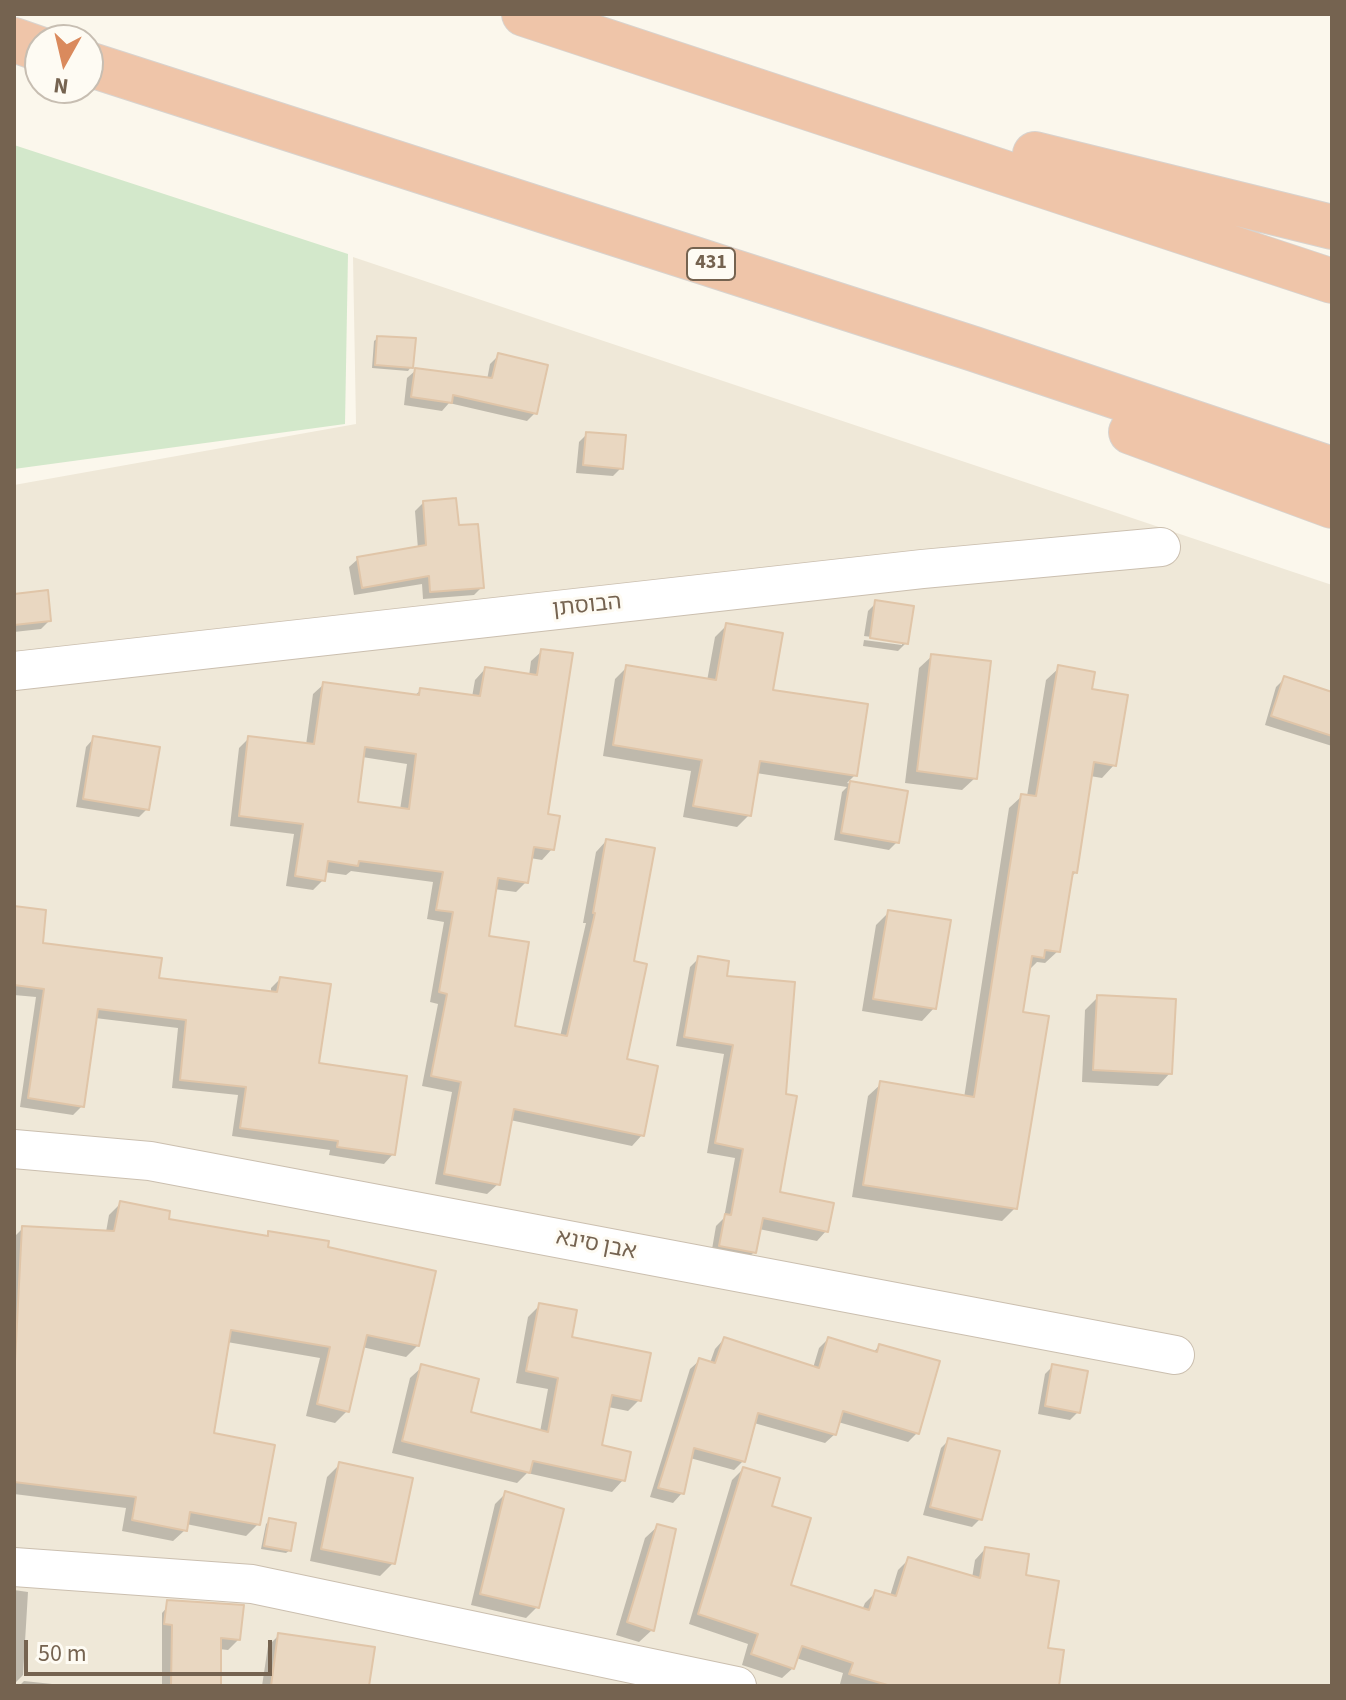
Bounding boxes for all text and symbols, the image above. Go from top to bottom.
north arrow [24,24,104,104]
text: N [51,69,70,103]
road number: 431 [687,248,735,280]
street label: הבוסתן [551,590,623,624]
street label: אבן סינא [554,1225,638,1267]
scale bar [28,1624,276,1674]
text: 50 m [38,1636,87,1671]

